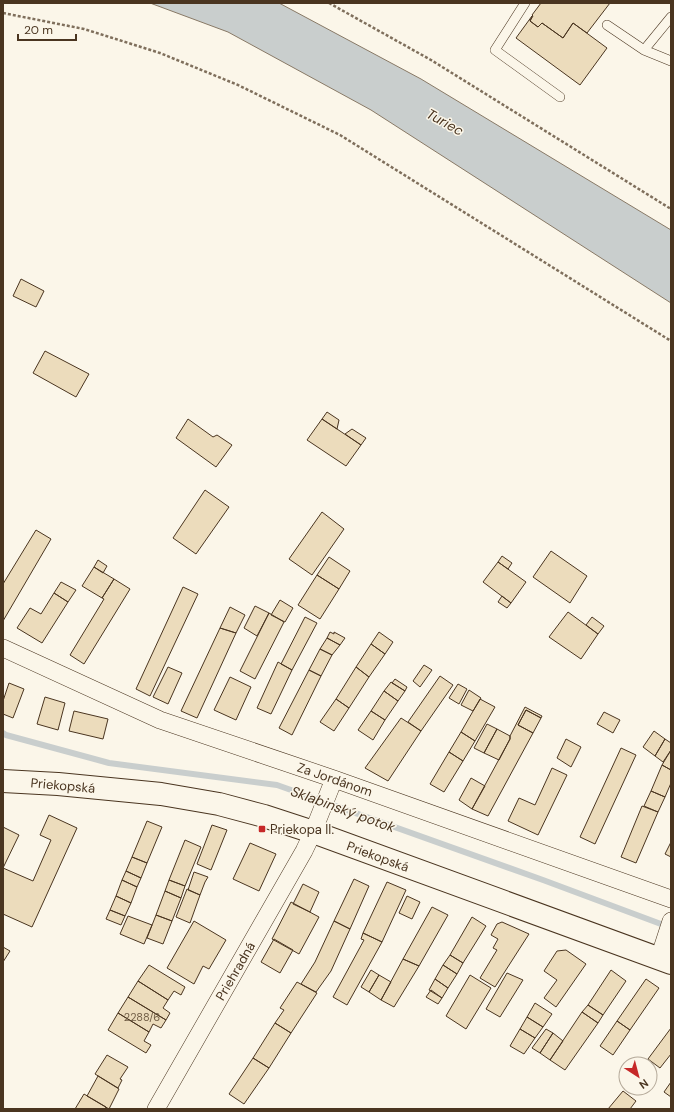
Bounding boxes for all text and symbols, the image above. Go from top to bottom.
scale bar [18,16,76,42]
text: 20 m [24,22,53,38]
water label: Turiec [423,104,467,140]
street label: Za Jordánom [295,759,375,800]
street label: Priekopská [30,774,96,797]
water label: Sklabinský potok [288,782,398,837]
place label: Priekopa II. [270,821,334,838]
marker: Priekopa II. [257,824,267,834]
street label: Priekopská [344,837,411,876]
street label: Priehradná [212,939,259,1004]
house number: 2288/6 [124,1010,160,1024]
north arrow [618,1056,658,1096]
text: N [637,1076,651,1092]

